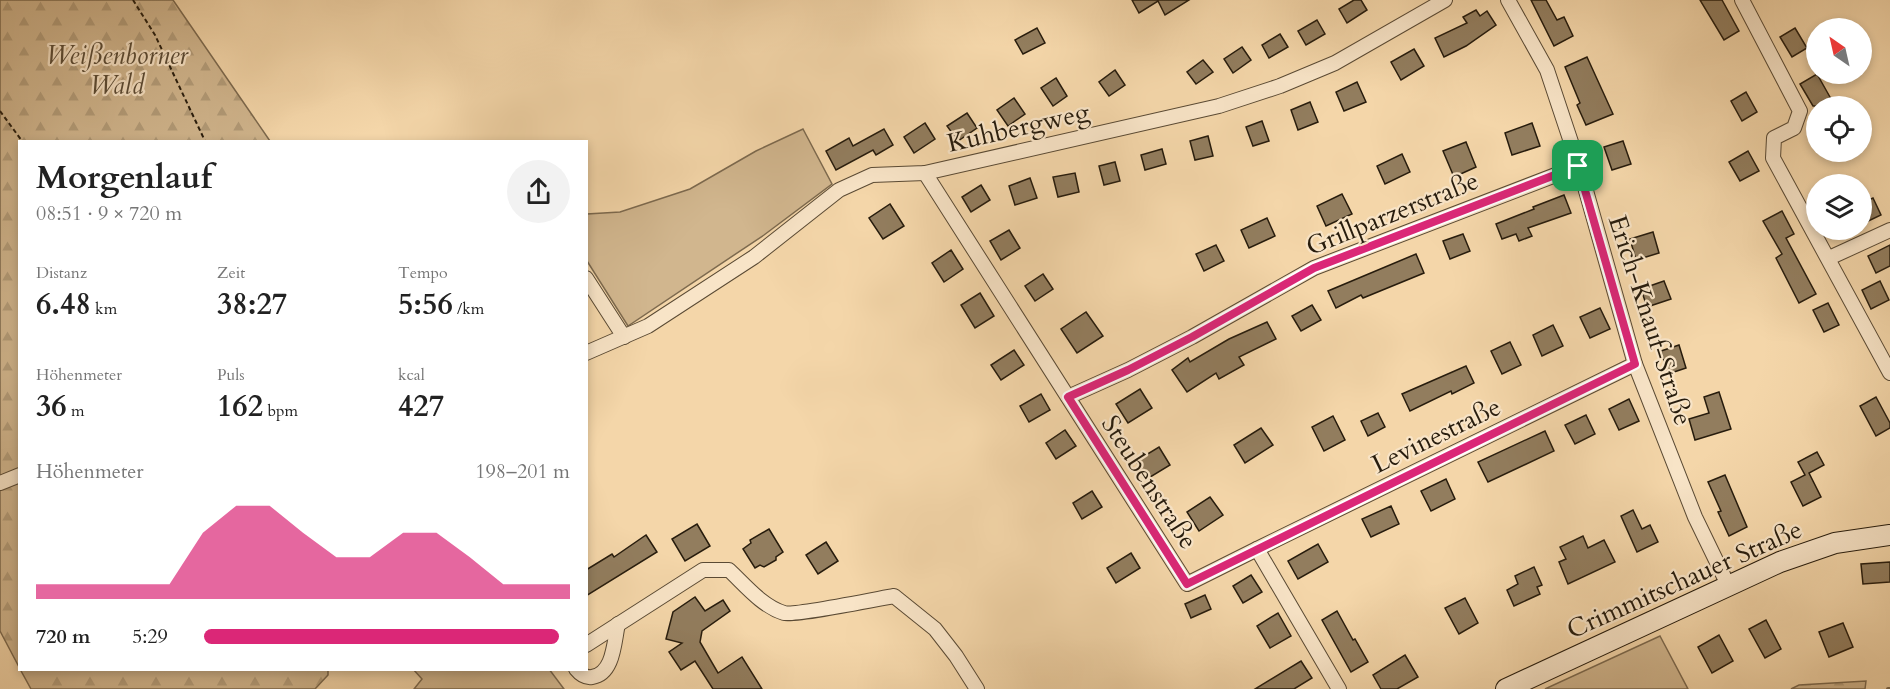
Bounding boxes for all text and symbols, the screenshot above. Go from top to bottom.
north arrow [1806,18,1872,84]
map controls [1806,18,1872,240]
park label: Weißenborner Wald [46,38,190,103]
street label: Kuhbergweg [944,94,1093,161]
button: locate [1806,96,1872,162]
pin [1552,140,1603,191]
icon: arrive [1561,149,1594,182]
text: Morgenlauf [36,155,212,200]
button: share [507,160,570,223]
street label: Grillparzerstraße [1301,163,1484,264]
button: layers [1806,174,1872,240]
text: 08:51 · 9 × 720 m [36,200,182,227]
street label: Erich-Knauf-Straße [1600,211,1701,430]
text: Distanz [36,262,87,284]
text: Zeit [217,262,245,284]
text: Tempo [398,262,448,284]
text: 6.48 [36,284,91,325]
text: 38:27 [217,284,287,325]
text: 5:56 [398,284,453,325]
text: km [91,298,117,320]
text: /km [453,298,484,320]
text: Höhenmeter [36,364,122,386]
text: Puls [217,364,245,386]
text: kcal [398,364,425,386]
text: 36 [36,386,67,427]
text: 162 [217,386,263,427]
text: 427 [398,386,444,427]
street label: Levinestraße [1366,389,1507,482]
text: m [67,400,85,422]
text: bpm [263,400,298,422]
street label: Steubenstraße [1093,409,1206,556]
text: Höhenmeter [36,458,144,485]
text: 198–201 m [475,458,570,485]
street label: Crimmitschauer Straße [1561,512,1807,647]
text: 720 m [36,623,91,650]
text: 5:29 [132,623,168,650]

